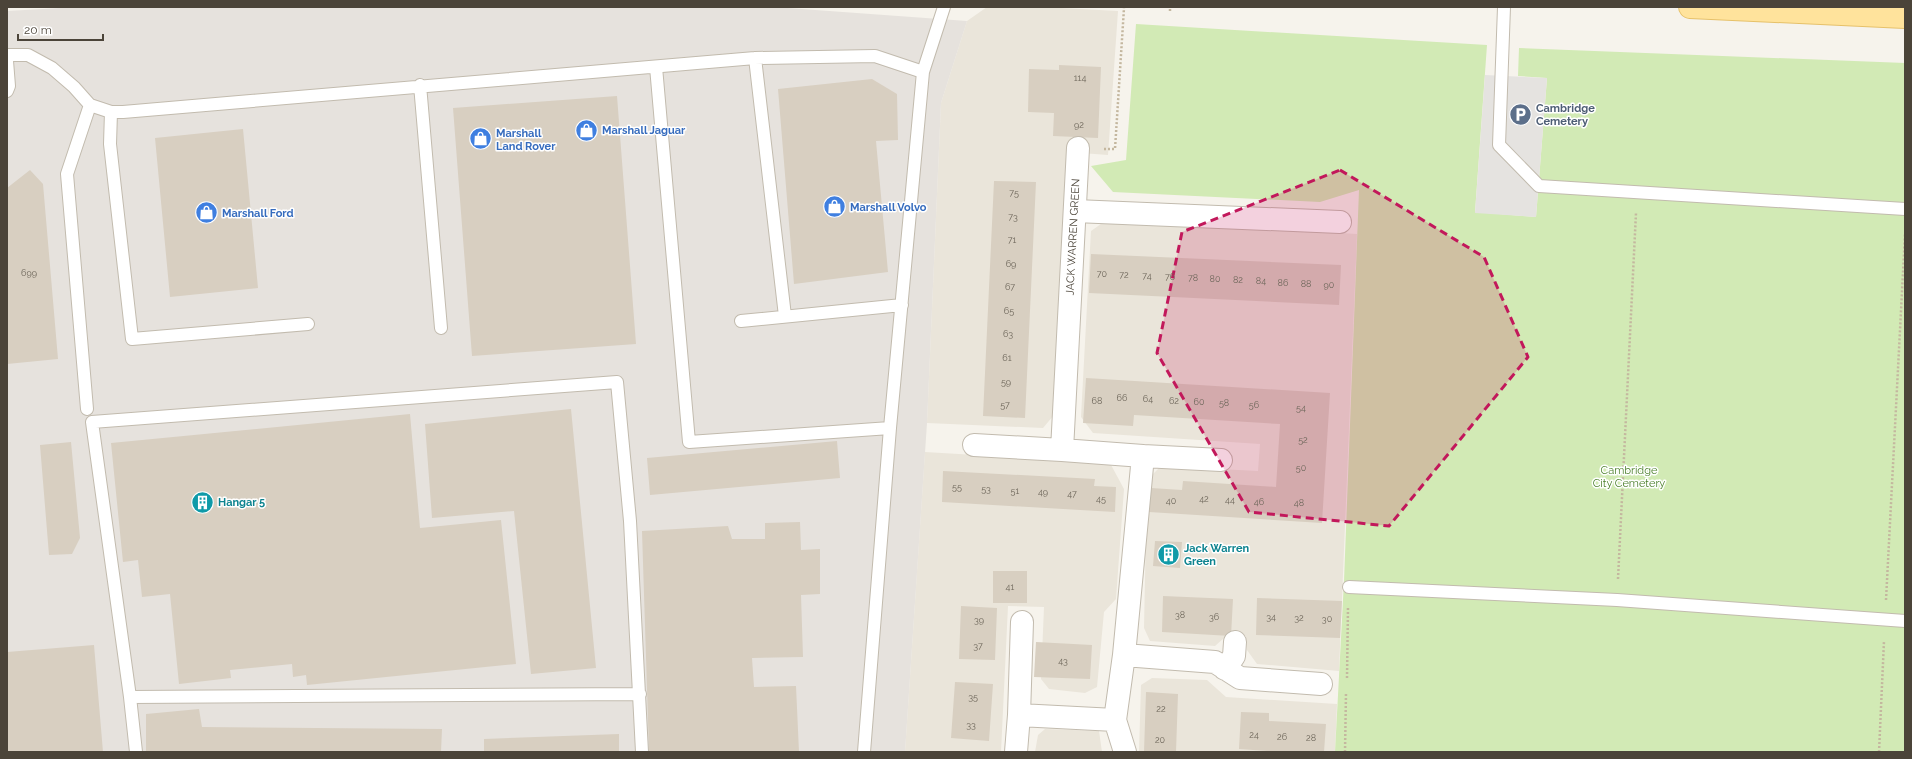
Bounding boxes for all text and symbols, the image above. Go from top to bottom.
scale bar [18,16,103,42]
text: 20 m [24,23,52,37]
house number: 114 [1074,73,1086,83]
parking icon: Cambridge Cemetery [1507,101,1533,127]
place label: Cambridge Cemetery [1536,102,1595,128]
shop icon: Marshall Jaguar [574,117,600,143]
house number: 92 [1074,120,1084,130]
place label: Marshall Jaguar [602,124,686,137]
shop icon: Marshall Land Rover [467,126,493,152]
place label: Marshall Land Rover [496,127,556,153]
street label: JACK WARREN GREEN [1063,178,1083,296]
house number: 75 [1009,188,1019,198]
shop icon: Marshall Volvo [822,194,848,220]
shop icon: Marshall Ford [194,200,220,226]
place label: Marshall Volvo [850,201,927,214]
place label: Marshall Ford [222,207,294,220]
house number: 73 [1008,212,1018,222]
house number: 71 [1008,235,1016,245]
house number: 69 [1006,259,1016,269]
house number: 699 [21,268,37,278]
house number: 70 [1097,269,1108,279]
house number: 72 [1119,270,1129,280]
house number: 74 [1142,271,1152,281]
house number: 76 [1165,272,1176,282]
house number: 78 [1188,273,1198,283]
house number: 80 [1210,274,1221,284]
house number: 82 [1233,275,1243,285]
house number: 84 [1256,276,1266,286]
house number: 86 [1278,278,1289,288]
house number: 88 [1301,279,1311,289]
house number: 90 [1324,280,1335,290]
house number: 67 [1005,282,1015,292]
house number: 65 [1004,306,1014,316]
house number: 63 [1003,329,1013,339]
house number: 61 [1002,353,1012,363]
house number: 59 [1001,377,1011,387]
house number: 66 [1117,393,1128,403]
house number: 64 [1143,394,1153,404]
house number: 68 [1092,396,1102,406]
house number: 62 [1169,396,1179,406]
house number: 60 [1194,397,1205,407]
house number: 58 [1219,398,1229,408]
house number: 57 [1000,400,1010,410]
house number: 56 [1249,400,1260,410]
house number: 54 [1296,403,1306,413]
house number: 52 [1298,435,1308,445]
house number: 50 [1296,463,1307,473]
park label: Cambridge City Cemetery [1593,464,1665,490]
house number: 55 [952,482,962,492]
house number: 53 [981,484,991,494]
house number: 51 [1011,486,1020,496]
house number: 49 [1038,487,1048,497]
building icon: Hangar 5 [190,489,216,515]
house number: 47 [1067,489,1077,499]
house number: 45 [1096,494,1106,504]
house number: 42 [1199,494,1209,504]
house number: 44 [1225,495,1235,505]
place label: Hangar 5 [218,496,265,509]
house number: 40 [1166,496,1177,506]
house number: 46 [1254,497,1265,507]
house number: 48 [1294,498,1304,508]
building icon: Jack Warren Green [1155,541,1181,567]
place label: Jack Warren Green [1184,542,1249,568]
house number: 41 [1006,582,1015,592]
house number: 38 [1175,610,1185,620]
house number: 36 [1209,612,1220,622]
house number: 34 [1266,612,1276,622]
house number: 32 [1294,613,1304,623]
house number: 30 [1322,614,1333,624]
house number: 39 [974,615,984,625]
house number: 37 [973,641,983,651]
house number: 43 [1058,656,1068,666]
house number: 35 [968,692,978,702]
house number: 22 [1156,704,1166,714]
house number: 33 [966,720,976,730]
house number: 24 [1249,730,1259,740]
house number: 26 [1277,732,1288,742]
house number: 28 [1306,733,1316,743]
house number: 20 [1155,735,1166,745]

